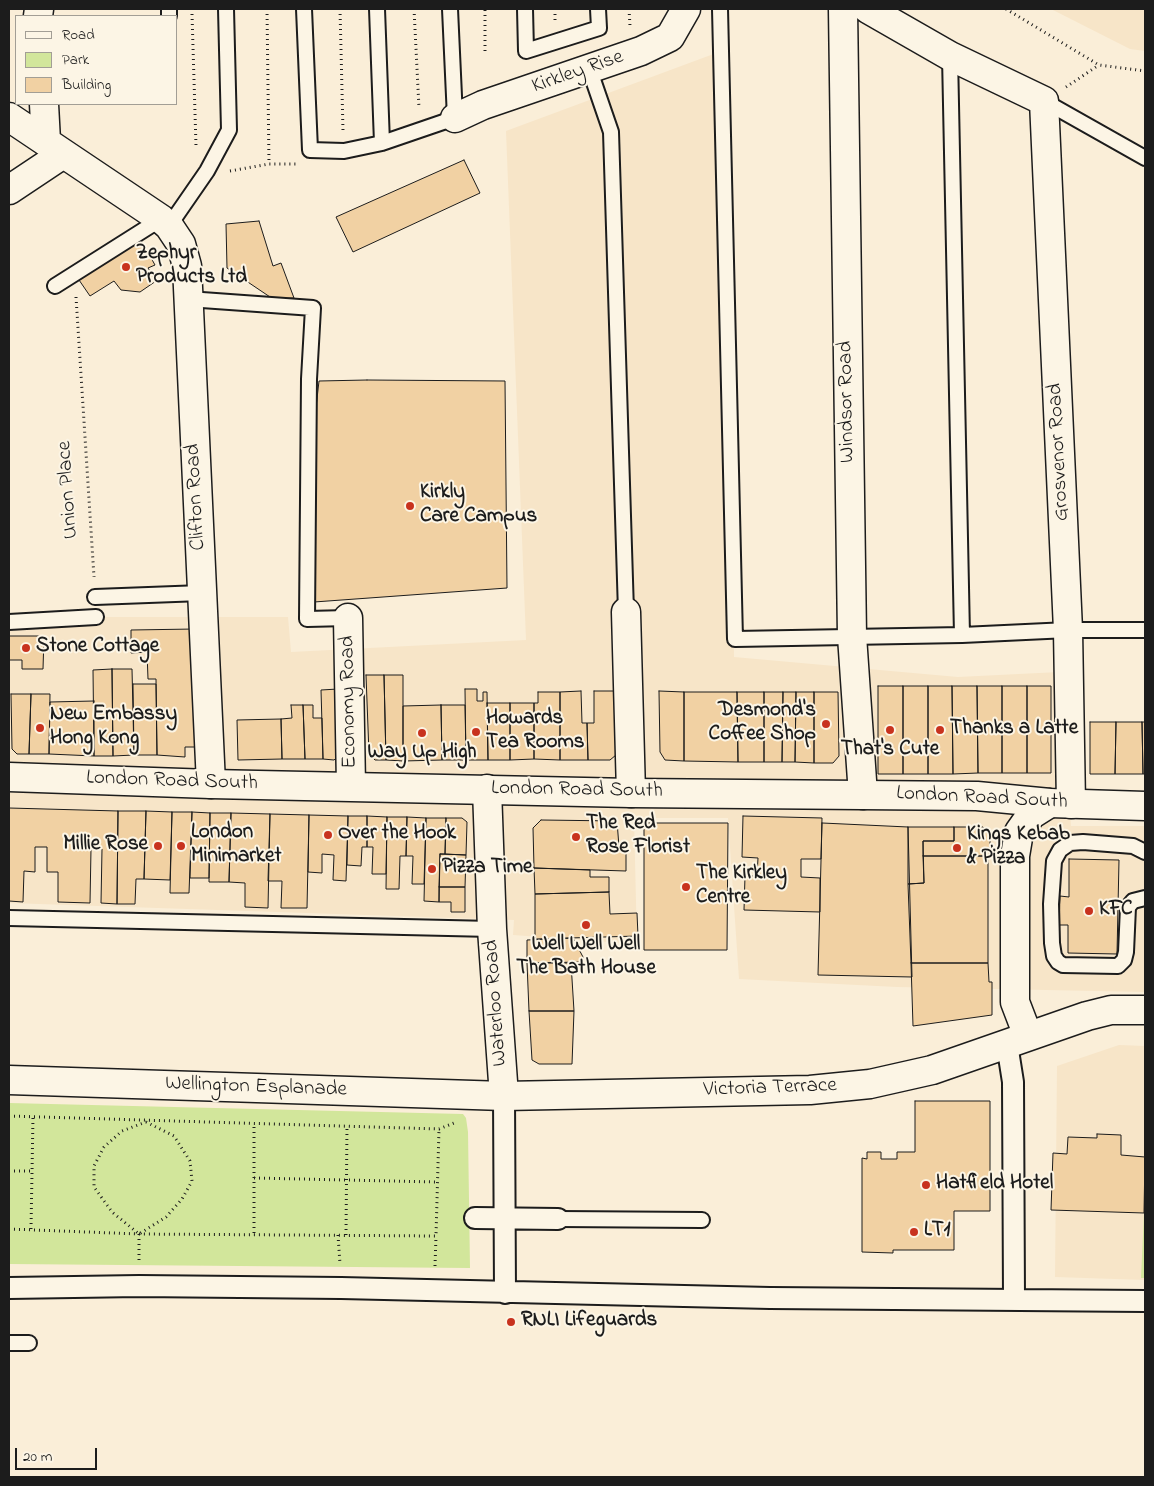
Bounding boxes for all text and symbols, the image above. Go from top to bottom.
legend [15,15,178,105]
text: Road [62,24,95,46]
street label: Kirkley Rise [529,46,627,100]
text: Park [62,49,89,71]
text: Building [62,74,111,96]
place label: Zephyr Products Ltd [136,242,247,292]
marker: Zephyr Products Ltd [120,261,132,273]
street label: Windsor Road [834,341,862,463]
street label: Grosvenor Road [1044,382,1076,522]
street label: Union Place [53,440,85,540]
street label: Clifton Road [182,443,212,551]
place label: Kirkly Care Campus [420,481,537,531]
marker: Kirkly Care Campus [404,500,416,512]
place label: Stone Cottage [36,635,159,661]
street label: Economy Road [336,635,364,769]
marker: Stone Cottage [20,642,32,654]
place label: Desmond's Coffee Shop [709,699,816,749]
place label: New Embassy Hong Kong [50,703,177,753]
place label: Howards Tea Rooms [486,707,584,757]
place label: Thanks a Latte [950,717,1078,743]
marker: Desmond's Coffee Shop [820,718,832,730]
marker: New Embassy Hong Kong [34,722,46,734]
marker: That's Cute [884,724,896,736]
marker: Thanks a Latte [934,724,946,736]
marker: Howards Tea Rooms [470,726,482,738]
marker: Way Up High [416,727,428,739]
place label: That's Cute [841,738,939,764]
place label: Way Up High [367,741,477,767]
street label: London Road South [86,766,258,798]
street label: London Road South [491,777,663,805]
street label: London Road South [896,782,1068,816]
place label: The Red Rose Florist [586,812,690,862]
place label: London Minimarket [191,821,281,871]
place label: Over the Hook [338,822,456,848]
place label: Kings Kebab & Pizza [967,823,1070,873]
marker: Over the Hook [322,829,334,841]
marker: The Red Rose Florist [570,831,582,843]
place label: Millie Rose [63,833,148,859]
marker: Millie Rose [152,840,164,852]
marker: London Minimarket [175,840,187,852]
marker: Kings Kebab & Pizza [951,842,963,854]
place label: Pizza Time [442,856,532,882]
place label: The Kirkley Centre [696,862,787,912]
marker: Pizza Time [426,863,438,875]
marker: The Kirkley Centre [680,881,692,893]
place label: KFC [1099,898,1133,924]
marker: KFC [1083,905,1095,917]
marker: Well Well Well The Bath House [580,919,592,931]
place label: Well Well Well The Bath House [516,933,656,983]
street label: Waterloo Road [480,939,514,1067]
street label: Wellington Esplanade [165,1072,347,1104]
street label: Victoria Terrace [703,1074,837,1104]
place label: Hatfield Hotel [936,1172,1053,1198]
marker: Hatfield Hotel [920,1179,932,1191]
place label: LT1 [924,1219,950,1245]
marker: LT1 [908,1226,920,1238]
place label: RNLI Lifeguards [521,1309,657,1335]
marker: RNLI Lifeguards [505,1316,517,1328]
scale bar [18,1438,100,1470]
text: 20 m [23,1446,52,1468]

